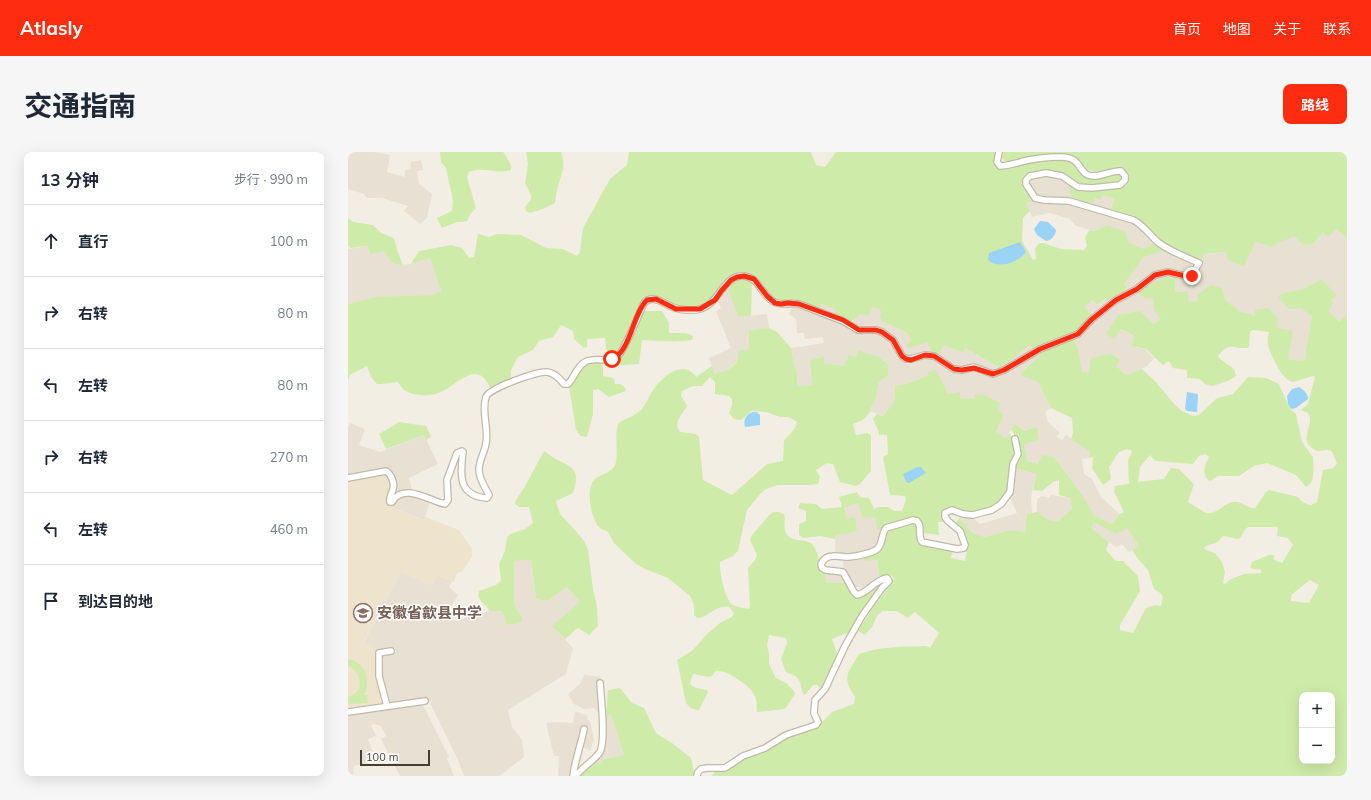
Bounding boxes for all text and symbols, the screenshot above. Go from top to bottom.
text: Atlasly [20,16,83,40]
text: 首页 [1173,20,1201,38]
text: 地图 [1223,20,1251,38]
text: 关于 [1273,20,1301,38]
text: 联系 [1323,20,1351,38]
button: 路线 [1283,84,1347,124]
text: 交通指南 [24,88,136,123]
text: 13 分钟 [40,169,99,190]
text: 步行 · 990 m [234,171,308,187]
icon: ahead [40,230,62,252]
text: 直行 [78,232,108,251]
text: 100 m [270,233,308,249]
route end [1183,267,1201,285]
icon: right [40,302,62,324]
text: 右转 [78,304,108,323]
text: 80 m [278,305,308,321]
route start [603,350,621,368]
icon: left [40,374,62,396]
text: 左转 [78,376,108,395]
text: 80 m [278,377,308,393]
icon: right [40,446,62,468]
text: 右转 [78,448,108,467]
text: 270 m [270,449,308,465]
icon: left [40,518,62,540]
text: 左转 [78,520,108,539]
text: 460 m [270,521,308,537]
icon: arrive [40,590,62,612]
text: 到达目的地 [78,592,153,611]
school or university icon: 安徽省歙县中学 [352,602,374,624]
place label: 安徽省歙县中学 [377,603,482,622]
map controls [1299,692,1335,764]
button: + [1299,692,1335,728]
button: − [1299,728,1335,764]
scale bar [360,748,430,767]
text: 100 m [366,750,398,764]

